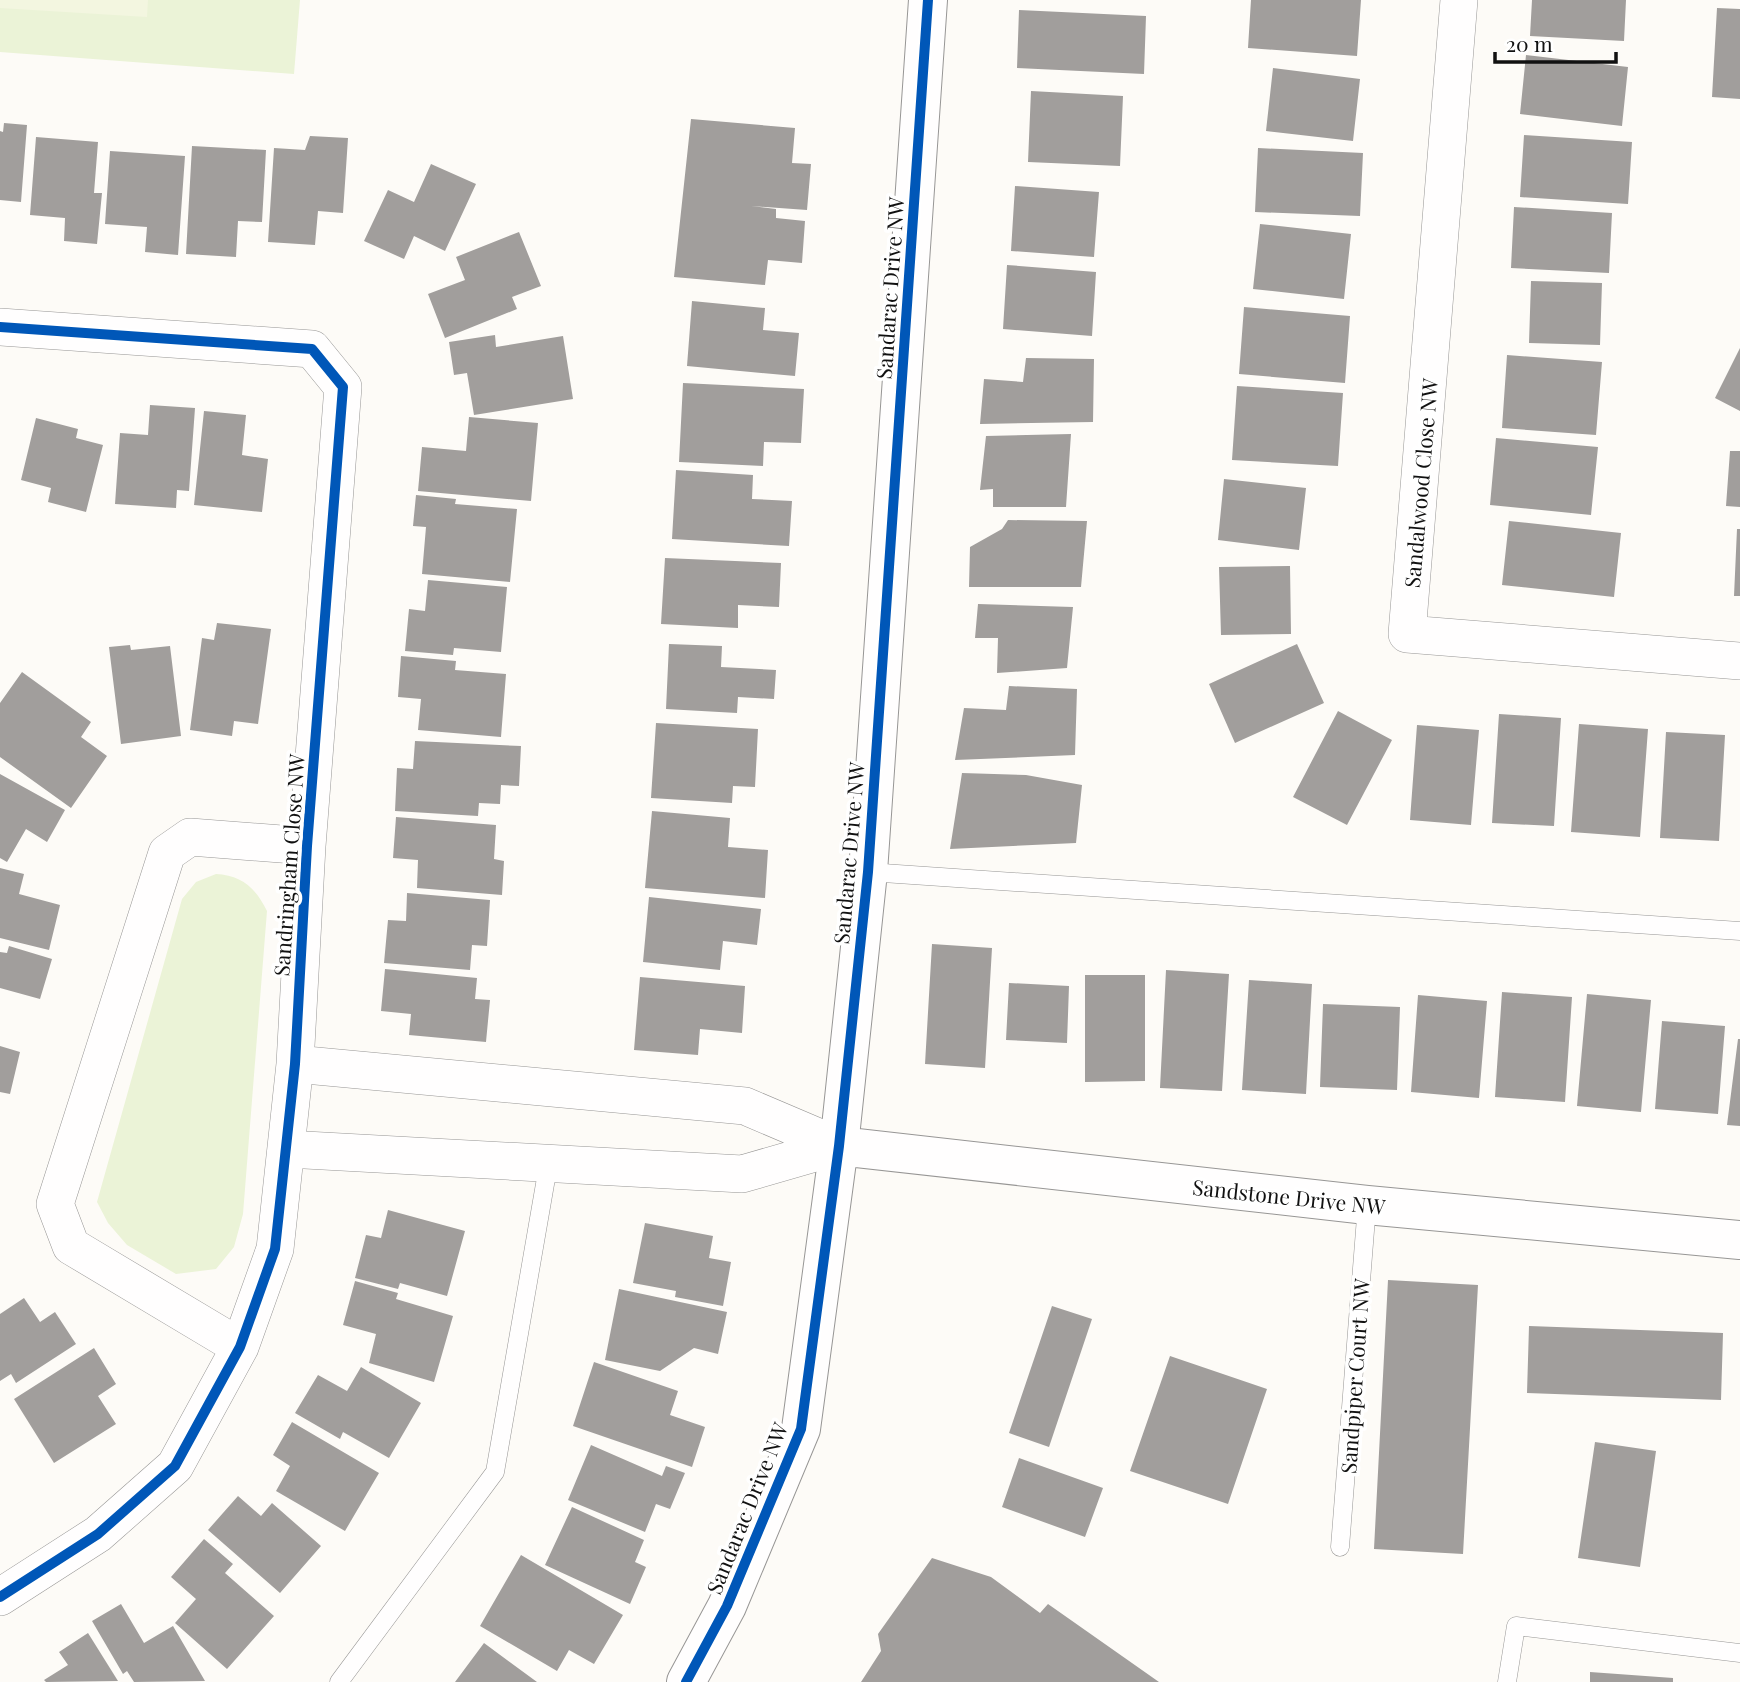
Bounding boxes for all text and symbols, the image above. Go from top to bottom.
scale bar [1495,21,1616,65]
text: 20 m [1506,29,1553,57]
street label: Sandarac Drive NW [869,195,909,380]
street label: Sandalwood Close NW [1397,376,1443,589]
street label: Sandringham Close NW [266,752,310,977]
street label: Sandarac Drive NW [826,760,870,945]
street label: Sandstone Drive NW [1191,1172,1388,1220]
street label: Sandpiper Court NW [1333,1277,1375,1474]
street label: Sandarac Drive NW [699,1417,794,1598]

